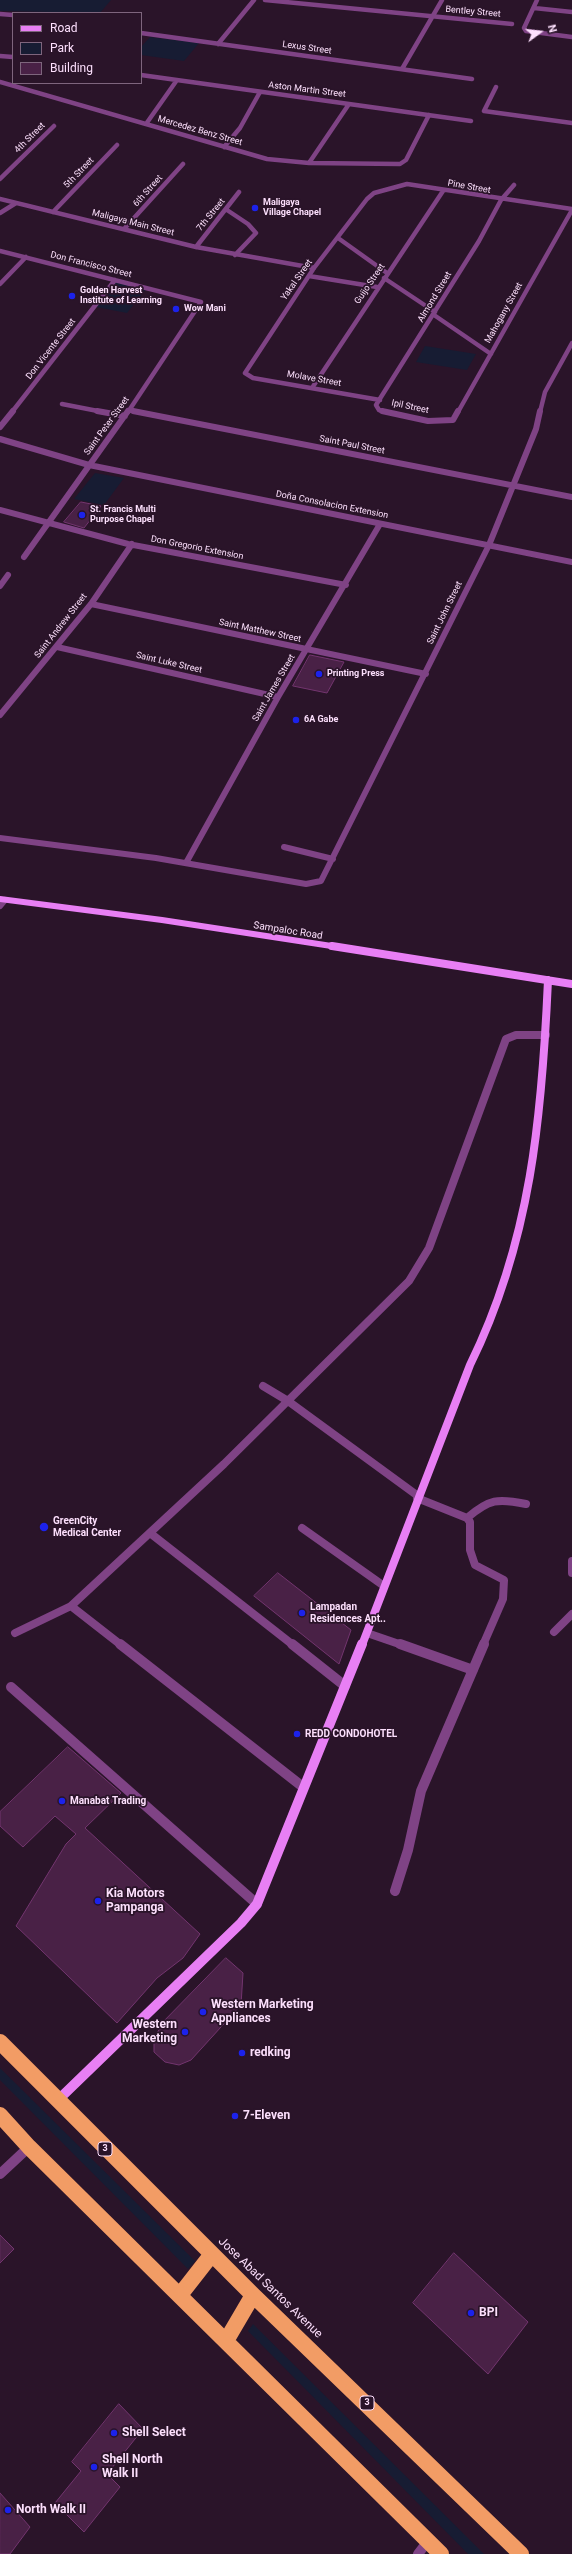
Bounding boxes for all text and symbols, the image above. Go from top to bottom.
street label: Bentley Street [445,4,501,20]
legend [12,12,142,84]
north arrow [520,12,560,52]
text: Road [50,21,78,35]
text: N [545,23,559,34]
street label: Lexus Street [282,39,332,57]
text: Park [50,41,74,55]
text: Building [50,61,93,75]
street label: Aston Martin Street [268,80,346,100]
street label: Mercedez Benz Street [156,114,244,148]
street label: 4th Street [12,120,48,156]
street label: 5th Street [62,155,96,191]
street label: 6th Street [131,173,165,209]
street label: Pine Street [447,178,491,196]
street label: 7th Street [195,196,227,234]
place label: Maligaya Village Chapel [263,198,321,219]
marker: Maligaya Village Chapel [250,203,260,213]
street label: Maligaya Main Street [91,208,175,238]
street label: Don Francisco Street [49,250,133,280]
street label: Yakal Street [279,257,315,303]
street label: Guijo Street [353,262,387,306]
street label: Almond Street [416,270,454,324]
street label: Mahogany Street [483,281,525,345]
place label: Golden Harvest Institute of Learning [80,286,162,307]
marker: Golden Harvest Institute of Learning [67,291,77,301]
marker: Wow Mani [171,304,181,314]
place label: Wow Mani [184,304,226,314]
street label: Don Vicente Street [24,316,78,382]
street label: Molave Street [286,369,342,389]
street label: Saint Peter Street [82,395,132,457]
street label: Ipil Street [390,398,430,416]
street label: Saint Paul Street [318,433,386,457]
street label: Doña Consolacion Extension [275,489,389,521]
place label: St. Francis Multi Purpose Chapel [90,505,156,526]
marker: St. Francis Multi Purpose Chapel [77,510,87,520]
street label: Don Gregorio Extension [150,534,244,562]
street label: Saint John Street [425,580,465,646]
street label: Saint Andrew Street [32,592,90,660]
street label: Saint Matthew Street [218,617,302,645]
street label: Saint Luke Street [135,650,203,676]
street label: Saint James Street [250,653,298,723]
marker: Printing Press [314,669,324,679]
place label: Printing Press [327,669,384,679]
marker: 6A Gabe [291,715,301,725]
place label: 6A Gabe [304,715,338,725]
street label: Sampaloc Road [252,920,324,942]
place label: GreenCity Medical Center [53,1515,121,1538]
marker: GreenCity Medical Center [38,1521,50,1533]
place label: Lampadan Residences Apt.. [310,1601,386,1624]
marker: Lampadan Residences Apt.. [297,1608,307,1618]
place label: REDD CONDOHOTEL [305,1728,397,1740]
marker: REDD CONDOHOTEL [292,1729,302,1739]
place label: Manabat Trading [70,1795,146,1807]
marker: Manabat Trading [57,1796,67,1806]
place label: Kia Motors Pampanga [106,1887,165,1915]
marker: Kia Motors Pampanga [93,1896,103,1906]
place label: Western Marketing Appliances [211,1998,314,2026]
marker: Western Marketing Appliances [198,2007,208,2017]
place label: Western Marketing [122,2018,177,2046]
marker: Western Marketing [180,2027,190,2037]
place label: redking [250,2046,291,2060]
marker: redking [237,2048,247,2058]
place label: 7-Eleven [243,2109,290,2123]
marker: 7-Eleven [230,2111,240,2121]
road number: 3 [98,2142,112,2156]
street label: Jose Abad Santos Avenue [215,2234,325,2342]
place label: BPI [479,2306,498,2320]
marker: BPI [466,2308,476,2318]
road number: 3 [360,2396,374,2410]
place label: Shell Select [122,2426,186,2440]
marker: Shell Select [109,2428,119,2438]
place label: Shell North Walk II [102,2453,163,2481]
marker: Shell North Walk II [89,2462,99,2472]
place label: North Walk II [16,2503,86,2517]
marker: North Walk II [3,2505,13,2515]

